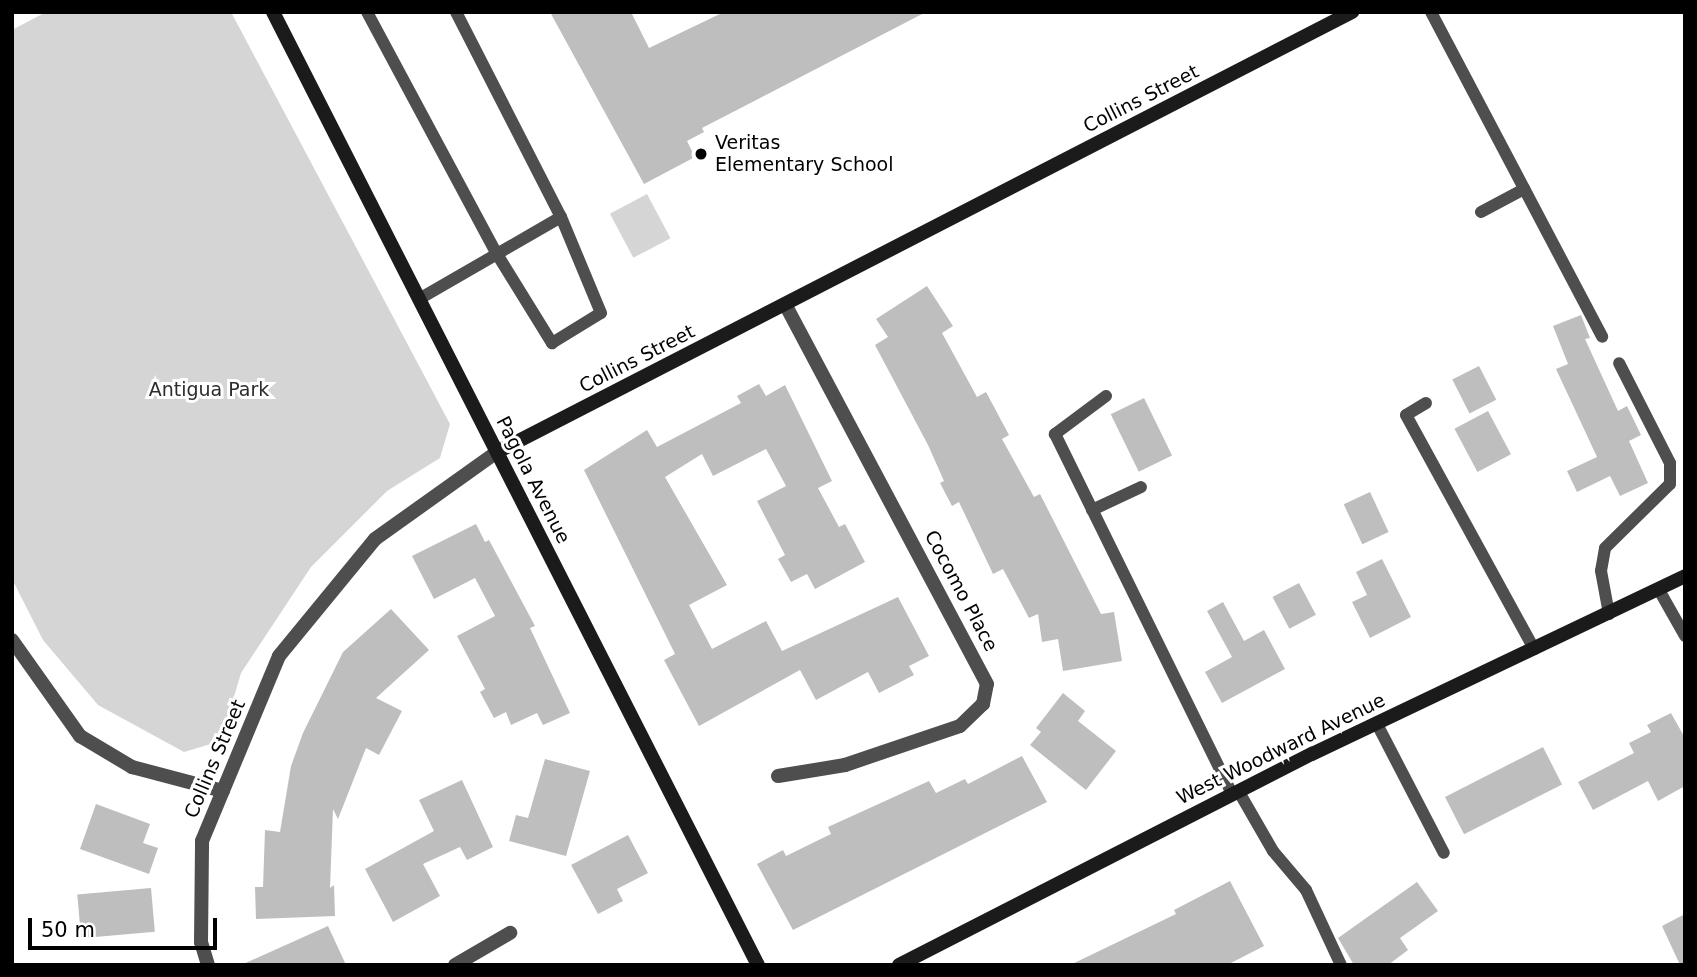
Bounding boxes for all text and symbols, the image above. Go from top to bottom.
street label: Collins Street [1079,60,1203,138]
place label: Veritas Elementary School [715,132,893,176]
marker: Veritas Elementary School [693,146,709,162]
street label: Collins Street [575,320,699,398]
park label: Antigua Park [149,379,269,401]
street label: Pagola Avenue [491,413,575,547]
street label: Cocomo Place [920,527,1002,655]
street label: West Woodward Avenue [1173,689,1389,809]
street label: Collins Street [180,696,250,822]
scale bar [32,904,220,948]
text: 50 m [41,918,95,942]

